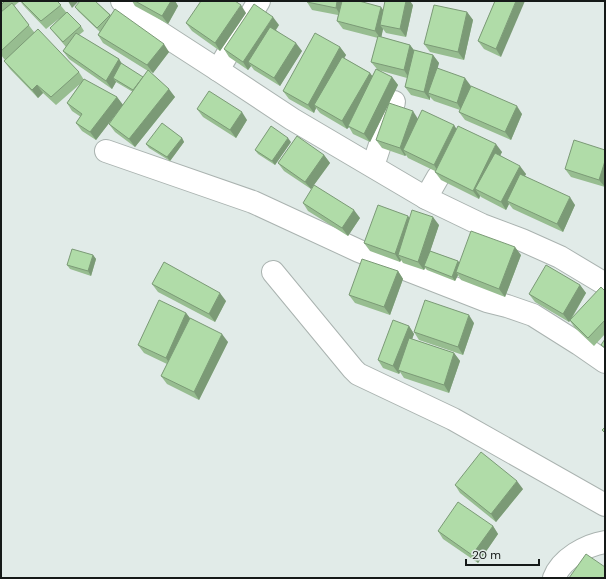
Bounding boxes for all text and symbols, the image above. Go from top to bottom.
scale bar [466,541,539,567]
text: 20 m [472,547,501,563]

